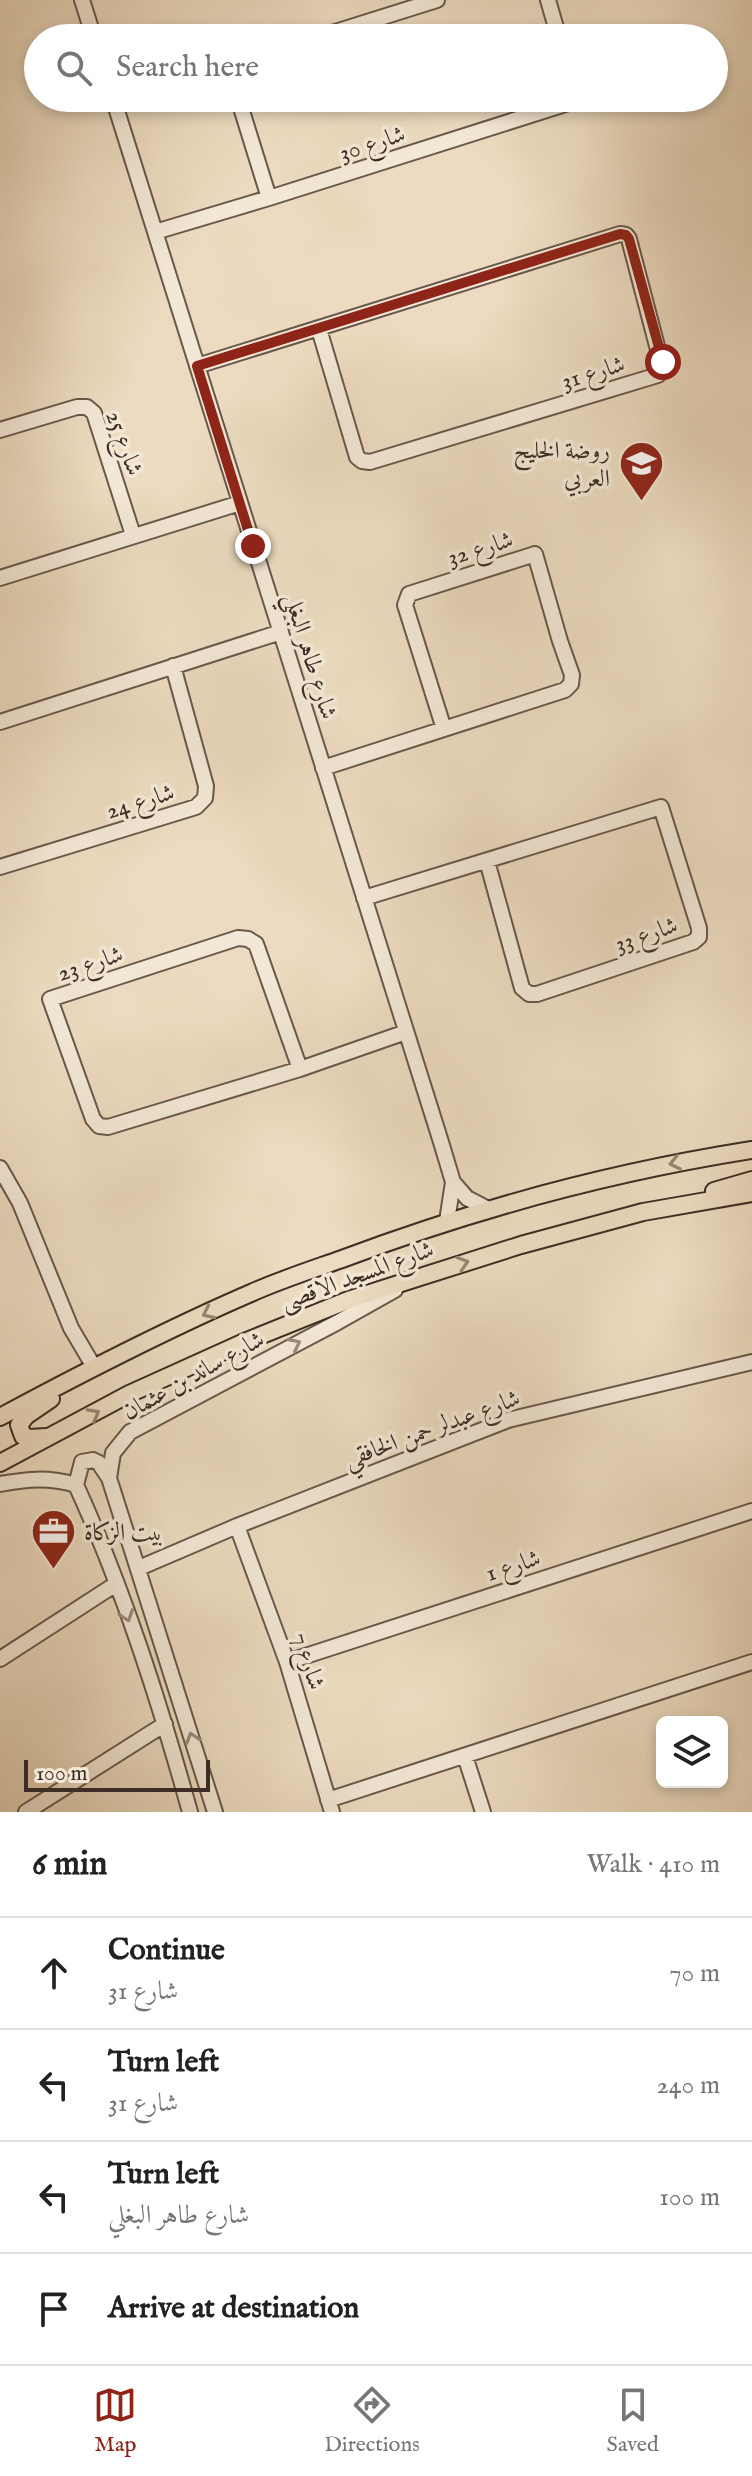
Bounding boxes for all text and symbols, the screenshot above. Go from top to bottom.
search box [24,24,728,112]
icon: search [52,46,96,90]
text: Search here [116,49,259,87]
street label: شارع 30 [335,119,410,172]
route start [645,344,681,380]
street label: شارع 31 [558,349,630,401]
street label: شارع 25 [95,407,150,481]
place label: روضة الخليج العربي [513,436,610,497]
school or university icon: روضة الخليج العربي [617,440,665,503]
street label: شارع 32 [444,525,518,577]
route end [235,528,271,564]
street label: شارع طاهر البغلي [270,590,343,725]
street label: شارع 24 [102,777,179,830]
street label: شارع 33 [611,910,683,963]
street label: شارع 23 [54,939,128,992]
one-way arrow [669,1154,683,1171]
street label: شارع المسجد الاقصى [277,1234,440,1321]
one-way arrow [456,1256,470,1272]
one-way arrow [202,1303,216,1319]
street label: شارع ساند بن عثمان [117,1325,272,1431]
one-way arrow [287,1339,302,1354]
street label: شارع عبدلر حمن الخافقي [340,1383,527,1481]
one-way arrow [85,1408,99,1424]
office icon: بيت الزكاة [29,1508,77,1571]
place label: بيت الزكاة [84,1518,163,1549]
street label: شارع 1 [482,1543,546,1593]
one-way arrow [118,1608,134,1622]
street label: شارع 7 [281,1629,331,1695]
map controls [656,1716,728,1788]
button: layers [656,1716,728,1788]
one-way arrow [185,1731,201,1745]
scale bar [24,1756,210,1792]
text: 100 m [36,1760,88,1788]
text: 6 min [32,1843,107,1886]
text: Walk · 410 m [587,1848,720,1881]
text: Continue [108,1932,225,1970]
icon: ahead [32,1951,76,1995]
text: 70 m [669,1957,720,1990]
text: شارع 31 [108,1975,178,2008]
text: Turn left [108,2044,219,2082]
icon: left [32,2063,76,2107]
text: 240 m [657,2069,720,2102]
text: شارع 31 [108,2087,178,2120]
text: Turn left [108,2156,219,2194]
icon: left [32,2175,76,2219]
text: 100 m [659,2181,720,2214]
text: شارع طاهر البغلي [108,2199,249,2232]
icon: arrive [32,2287,76,2331]
text: Arrive at destination [108,2290,359,2328]
tab: Map [93,2383,137,2459]
tab: Directions [324,2383,420,2459]
tab: Saved [607,2383,659,2459]

